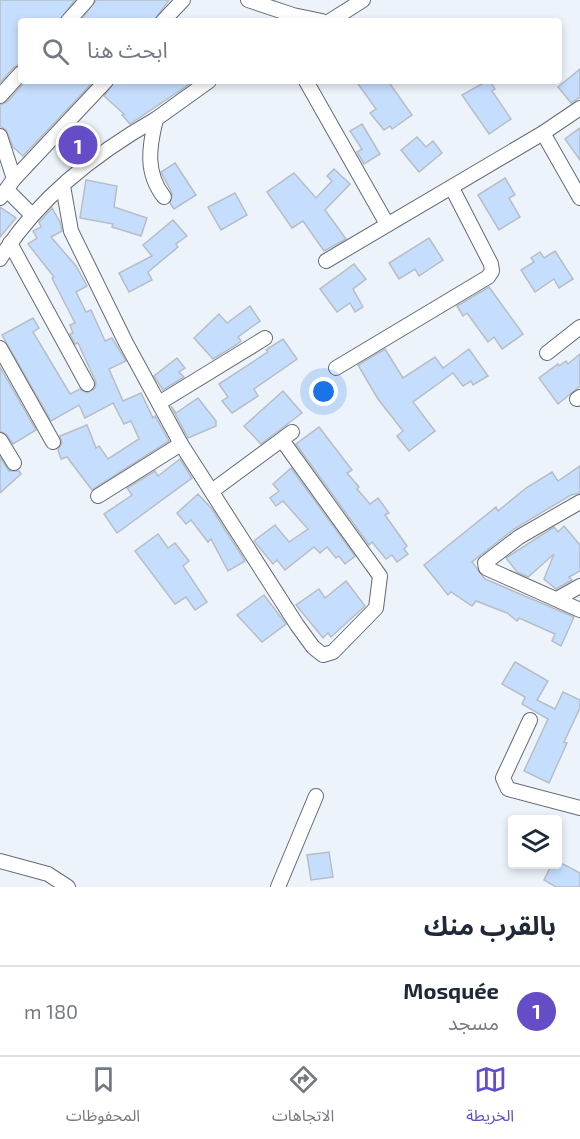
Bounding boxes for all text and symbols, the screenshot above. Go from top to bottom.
search box [18,18,562,84]
icon: search [39,35,72,68]
text: ابحث هنا [87,36,168,62]
pin: 1 [58,122,98,168]
your location [309,377,338,406]
map controls [508,815,562,869]
button: layers [508,815,562,869]
text: بالقرب منك [424,909,556,940]
text: Mosquée [403,977,499,1003]
text: 180 m [24,999,78,1023]
text: 1 [532,999,541,1023]
text: مسجد [448,1010,499,1034]
tab: المحفوظات [66,1063,140,1133]
tab: الاتجاهات [272,1063,334,1133]
tab: الخريطة [466,1063,514,1133]

